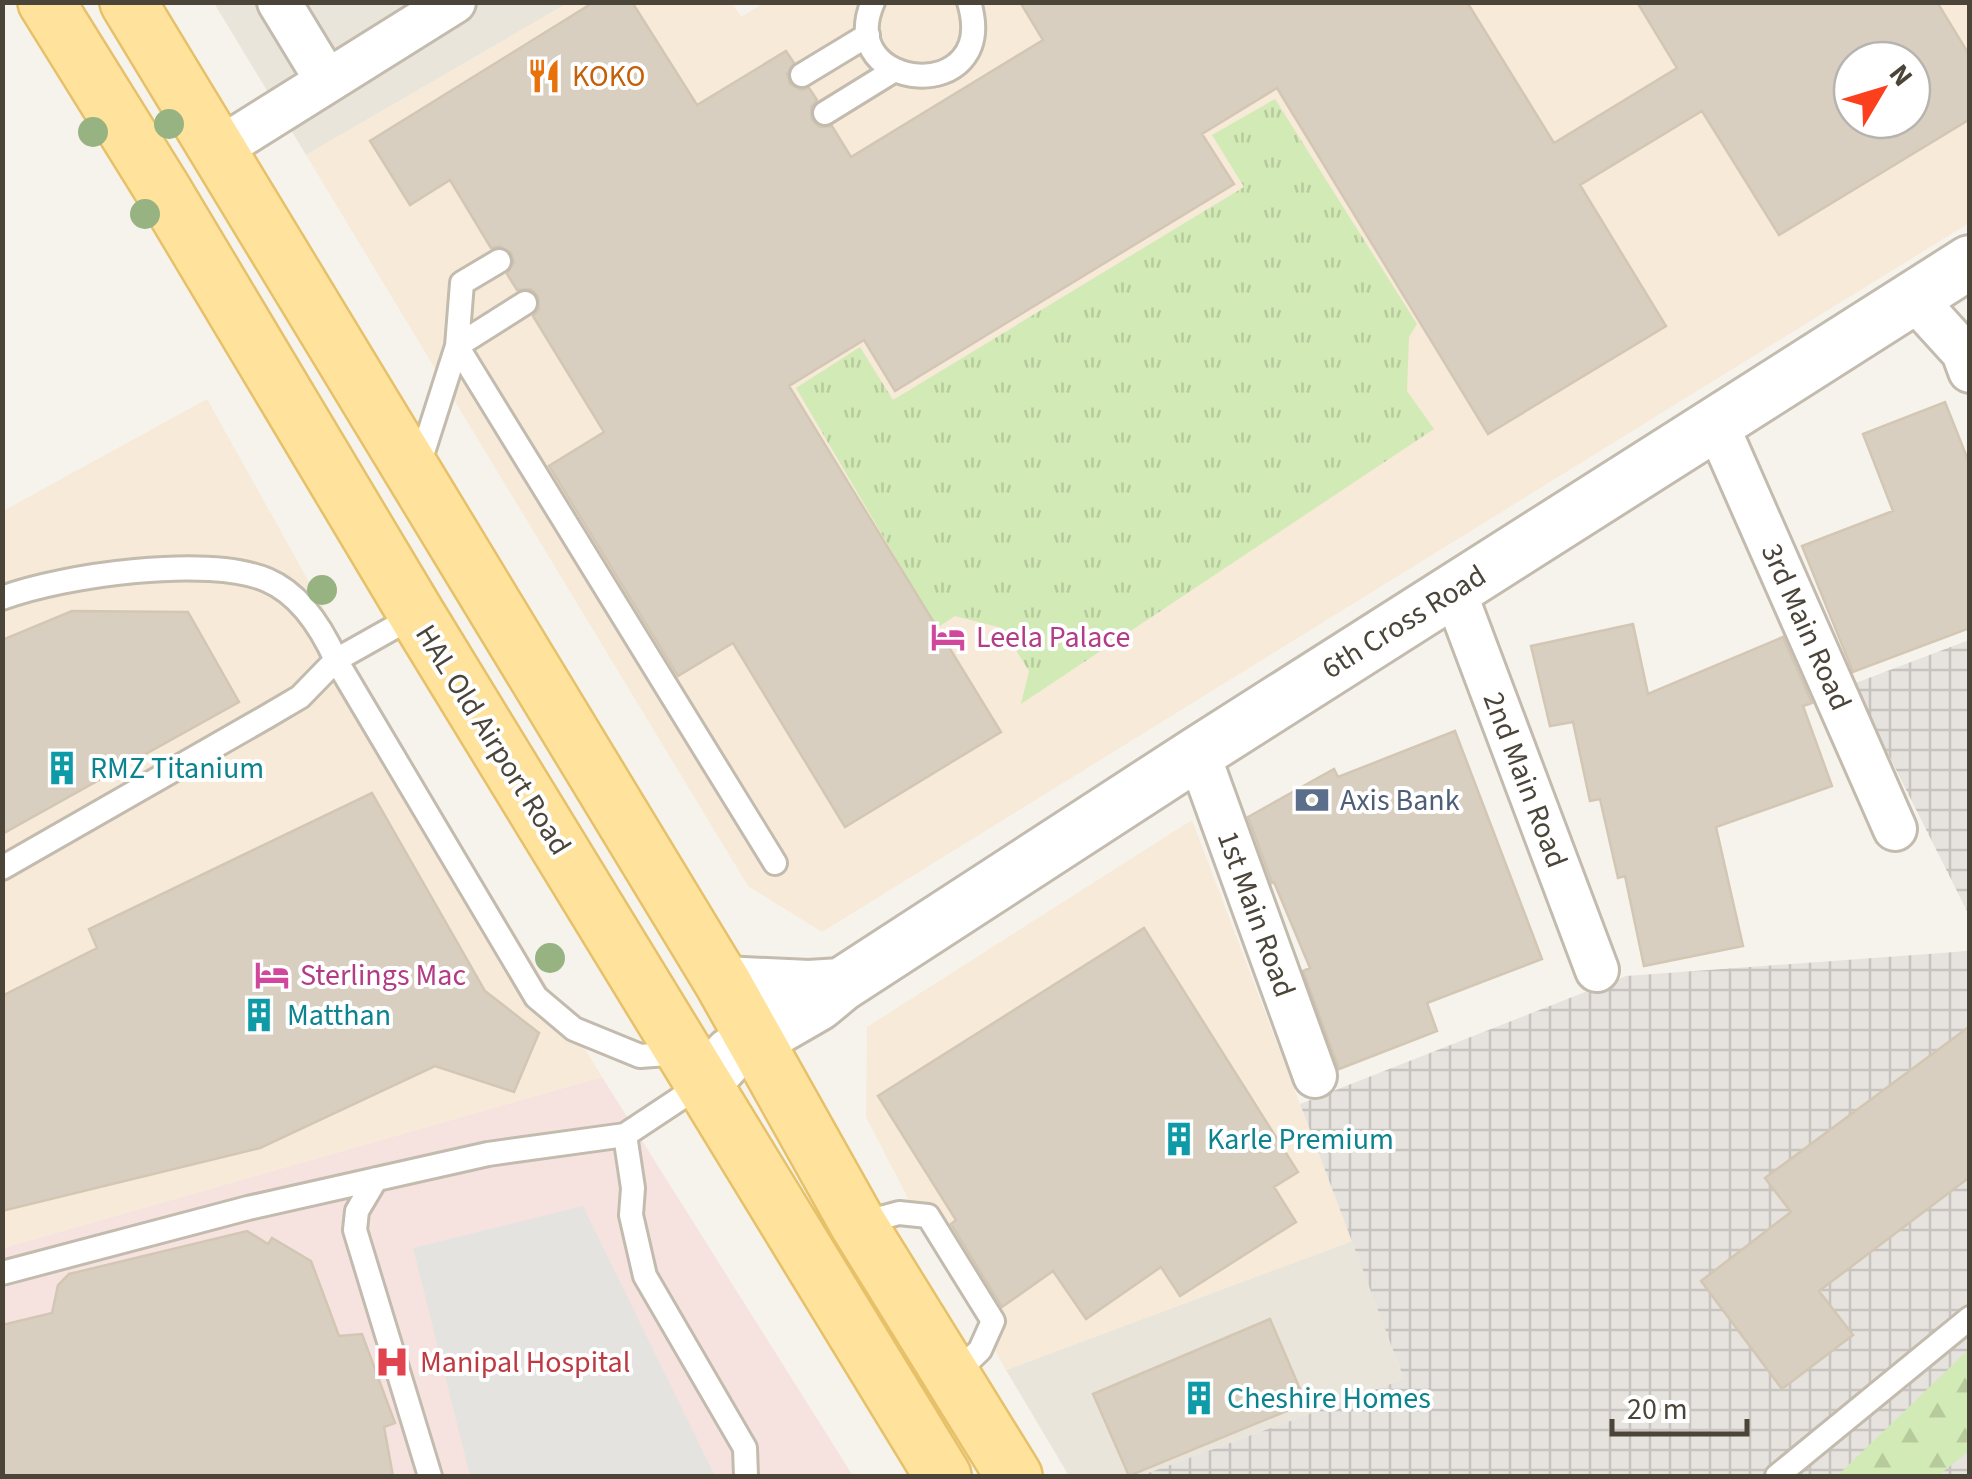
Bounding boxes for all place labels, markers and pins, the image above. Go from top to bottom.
place label: KOKO [572,55,645,98]
restaurant icon: KOKO [525,57,563,95]
place label: Leela Palace [976,616,1130,659]
hotel icon: Leela Palace [929,618,967,656]
place label: RMZ Titanium [90,747,264,790]
building icon: RMZ Titanium [43,749,81,787]
place label: Axis Bank [1340,779,1460,822]
bank icon: Axis Bank [1293,781,1331,819]
place label: Sterlings Mac [300,954,466,997]
hotel icon: Sterlings Mac [253,956,291,994]
place label: Matthan [287,994,391,1037]
building icon: Matthan [240,996,278,1034]
place label: Karle Premium [1207,1118,1394,1161]
building icon: Karle Premium [1160,1120,1198,1158]
place label: Manipal Hospital [420,1341,630,1384]
hospital icon: Manipal Hospital [373,1343,411,1381]
place label: Cheshire Homes [1227,1377,1431,1420]
building icon: Cheshire Homes [1180,1379,1218,1417]

